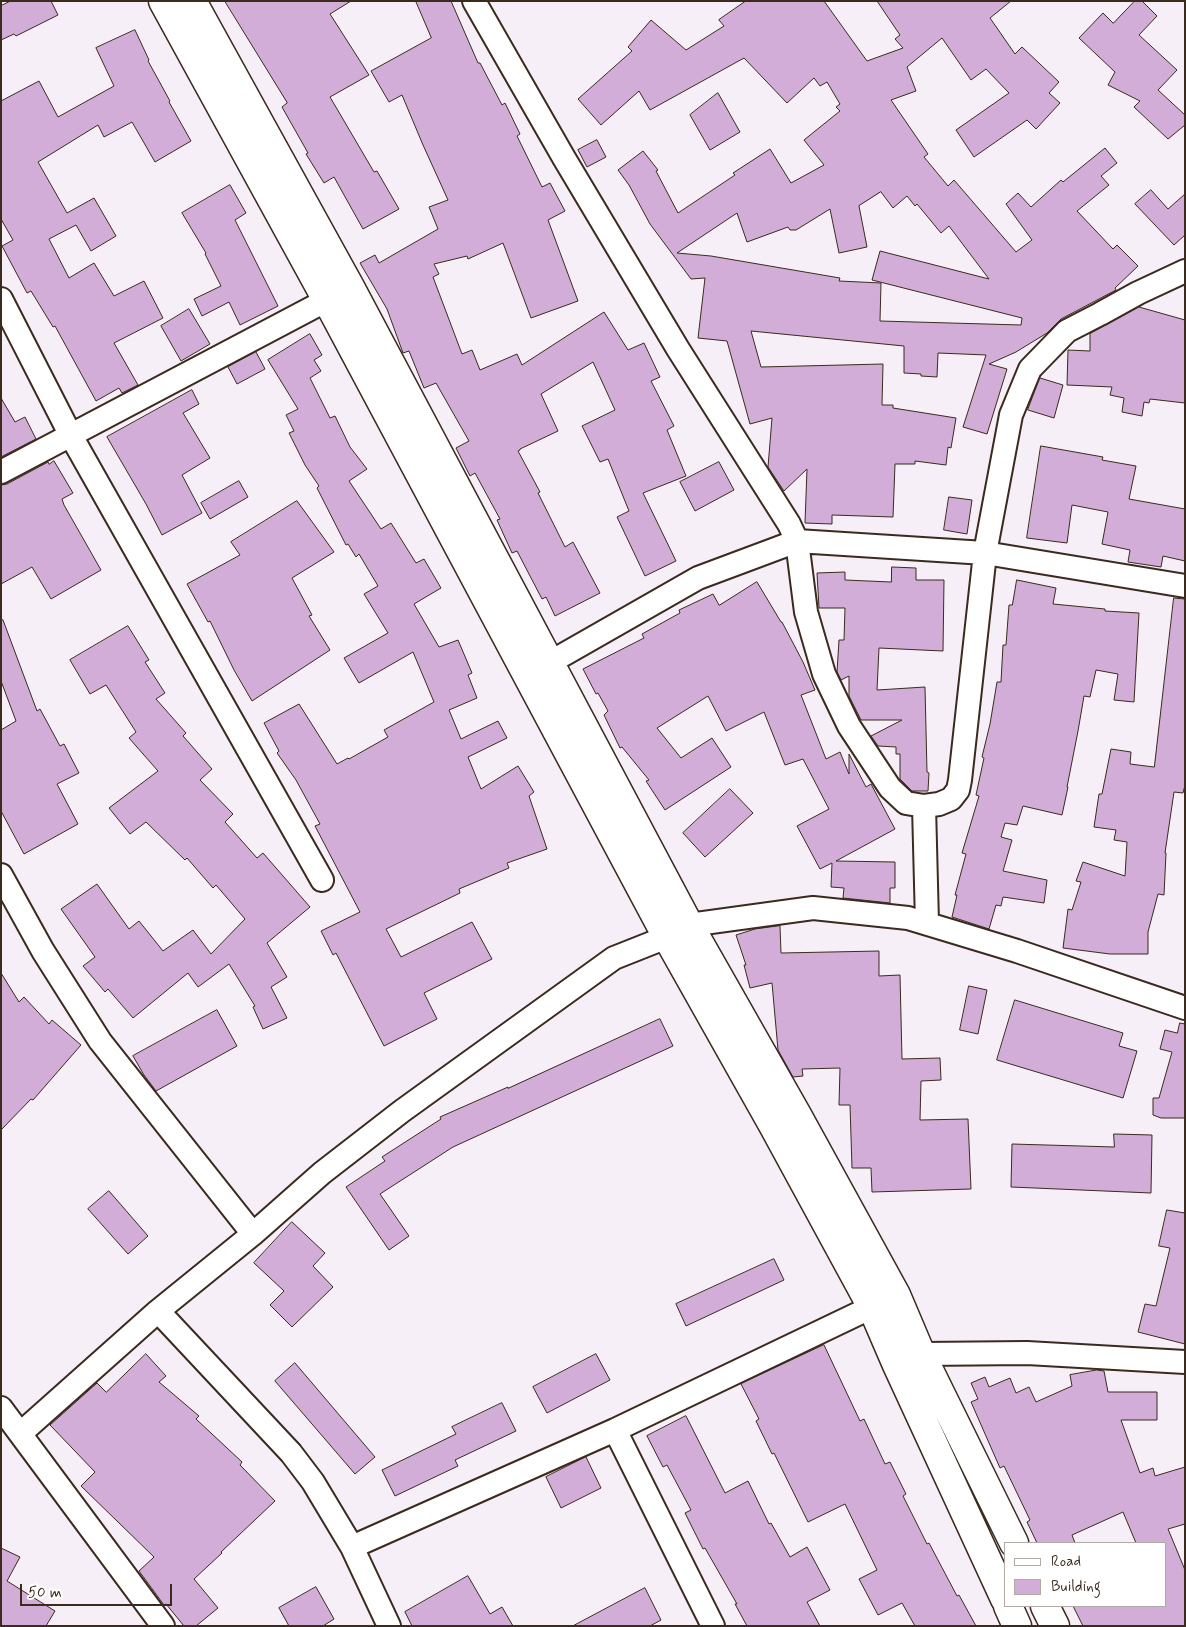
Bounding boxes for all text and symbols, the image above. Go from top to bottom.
legend [1004,1542,1166,1607]
text: Road [1051,1552,1081,1572]
scale bar [22,1574,175,1606]
text: Building [1051,1577,1101,1597]
text: 50 m [28,1583,62,1603]

